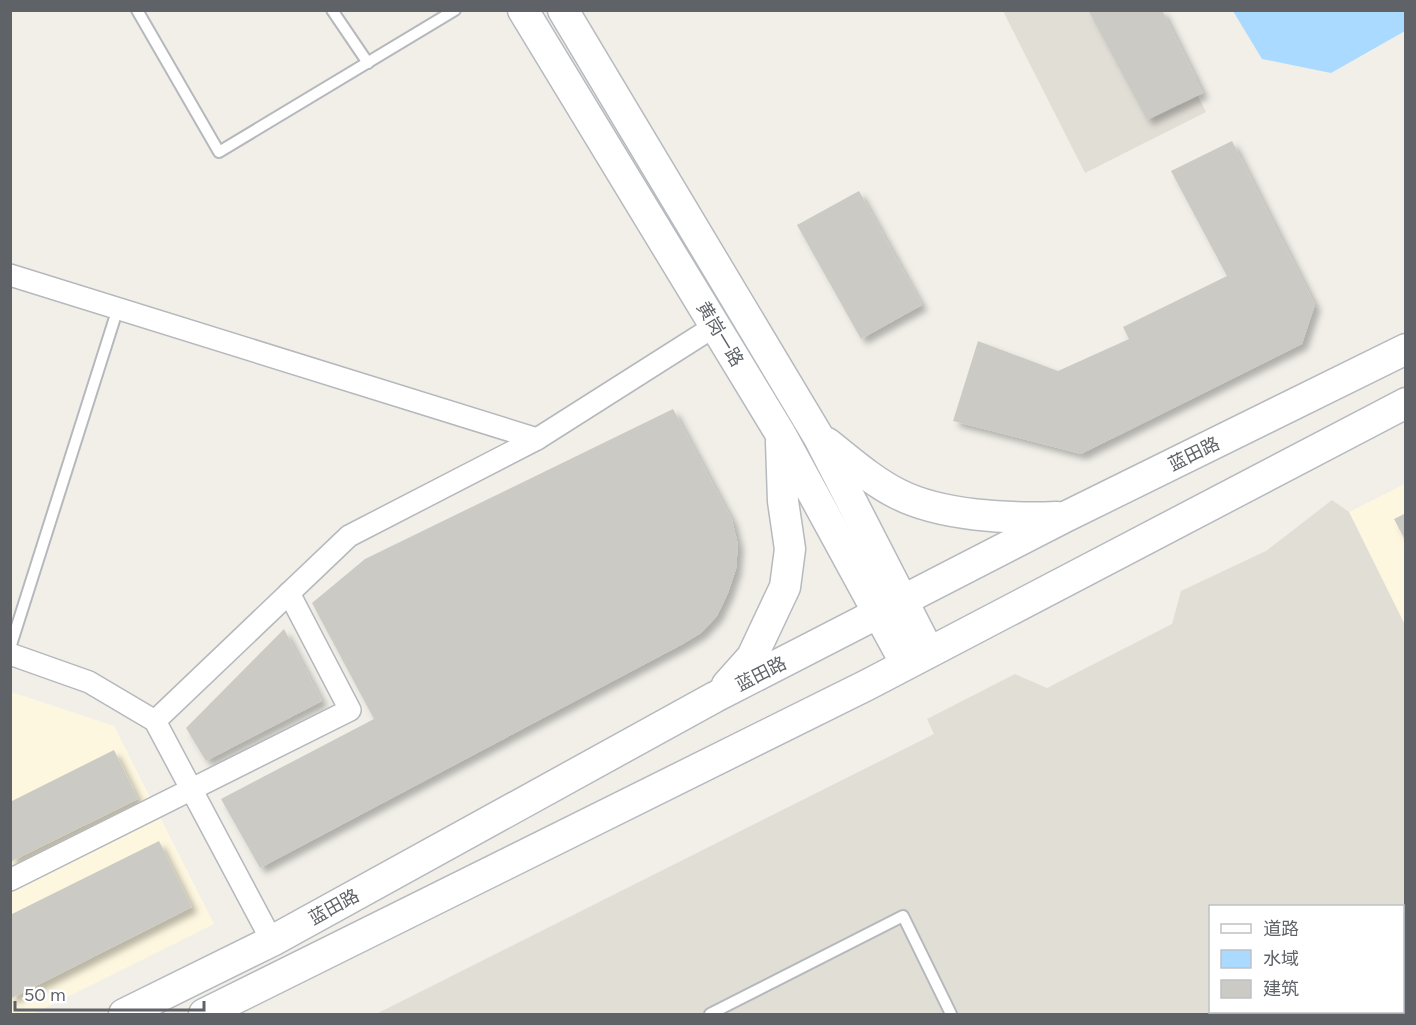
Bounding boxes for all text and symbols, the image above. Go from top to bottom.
street label: 黄岗一路 [692,297,748,371]
street label: 蓝田路 [1165,432,1223,476]
street label: 蓝田路 [732,652,790,696]
street label: 蓝田路 [305,884,363,930]
legend [1209,905,1404,1013]
text: 道路 [1263,918,1299,940]
text: 水域 [1263,948,1299,970]
scale bar [15,974,204,1012]
text: 建筑 [1263,978,1299,1000]
text: 50 m [24,984,66,1006]

